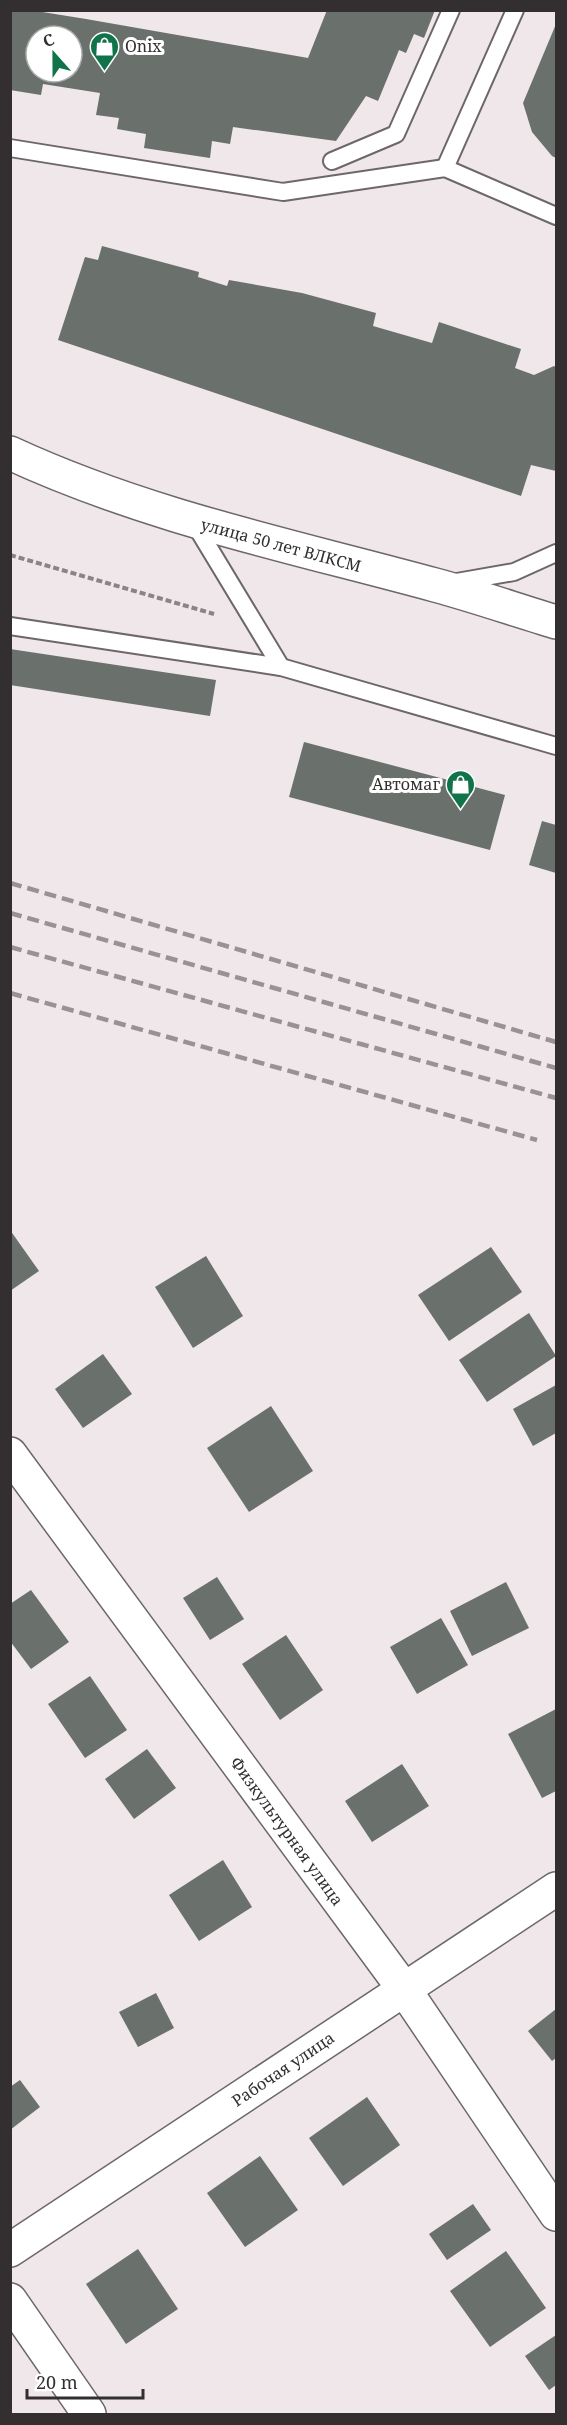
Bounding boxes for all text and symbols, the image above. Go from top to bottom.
north arrow [24,24,84,84]
text: С [40,28,57,52]
shop icon: Onix [88,30,120,72]
place label: Onix [125,35,162,57]
street label: улица 50 лет ВЛКСМ [198,513,364,577]
shop icon: Автомаг [445,768,477,810]
place label: Автомаг [372,773,440,795]
street label: Физкультурная улица [225,1752,349,1910]
street label: Рабочая улица [227,2026,339,2112]
scale bar [27,2362,142,2400]
text: 20 m [36,2370,78,2394]

